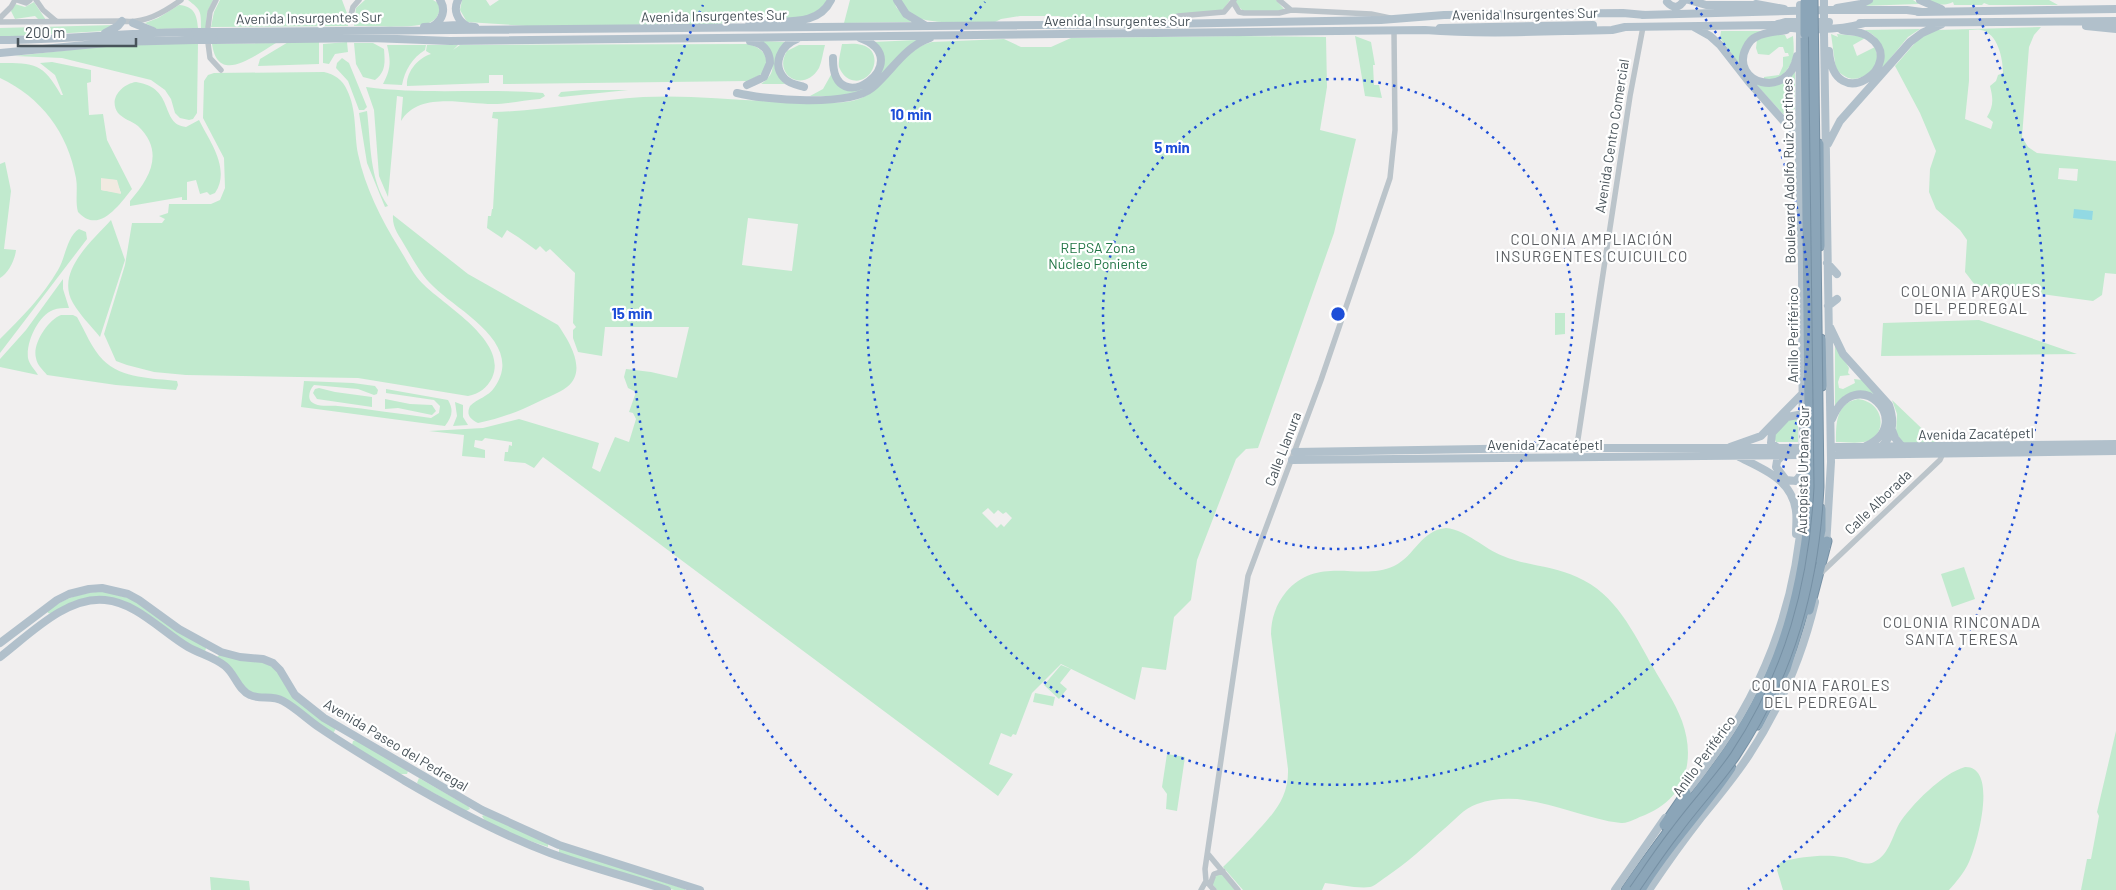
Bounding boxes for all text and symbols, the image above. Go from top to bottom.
street label: Avenida Insurgentes Sur [1452,4,1598,23]
street label: Avenida Insurgentes Sur [641,6,787,25]
street label: Avenida Insurgentes Sur [236,8,382,27]
street label: Avenida Insurgentes Sur [1044,12,1190,29]
scale bar [18,15,135,47]
text: 200 m [25,23,65,41]
street label: Avenida Centro Comercial [1591,58,1632,214]
street label: Boulevard Adolfo Ruiz Cortines [1778,78,1799,264]
text: 10 min [890,105,932,123]
text: 5 min [1154,138,1190,156]
district label: COLONIA AMPLIACIÓN INSURGENTES CUICUILCO [1496,230,1688,265]
park label: REPSA Zona Núcleo Poniente [1048,239,1148,272]
district label: COLONIA PARQUES DEL PEDREGAL [1901,282,2041,317]
street label: Anillo Periférico [1784,287,1801,383]
text: 15 min [612,304,652,322]
centre of rings [1329,305,1347,323]
street label: Autopista Urbana Sur [1793,405,1812,535]
street label: Calle Llanura [1261,409,1304,488]
street label: Avenida Zacatépetl [1918,424,2034,443]
street label: Avenida Zacatépetl [1487,436,1603,453]
street label: Calle Alborada [1841,466,1915,538]
district label: COLONIA RINCONADA SANTA TERESA [1883,613,2041,648]
district label: COLONIA FAROLES DEL PEDREGAL [1751,676,1891,711]
street label: Avenida Paseo del Pedregal [321,695,471,794]
street label: Anillo Periférico [1669,712,1739,800]

